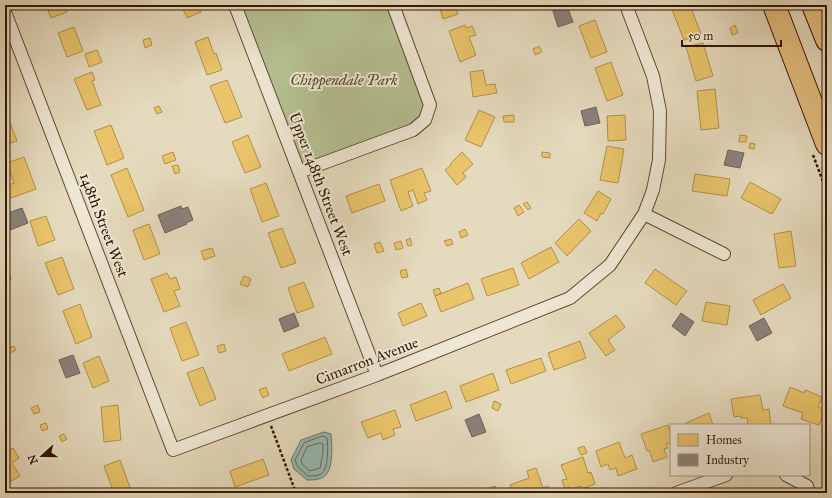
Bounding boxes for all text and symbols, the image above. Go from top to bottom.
scale bar [682,22,781,48]
text: 50 m [688,29,713,43]
park label: Chippendale Park [290,71,398,90]
street label: Upper 148th Street West [285,110,357,259]
street label: 148th Street West [76,170,132,280]
street label: Cimarron Avenue [313,333,421,389]
legend [670,424,810,476]
text: Homes [706,433,742,447]
north arrow [22,436,62,476]
text: N [25,452,41,466]
text: Industry [706,453,749,467]

